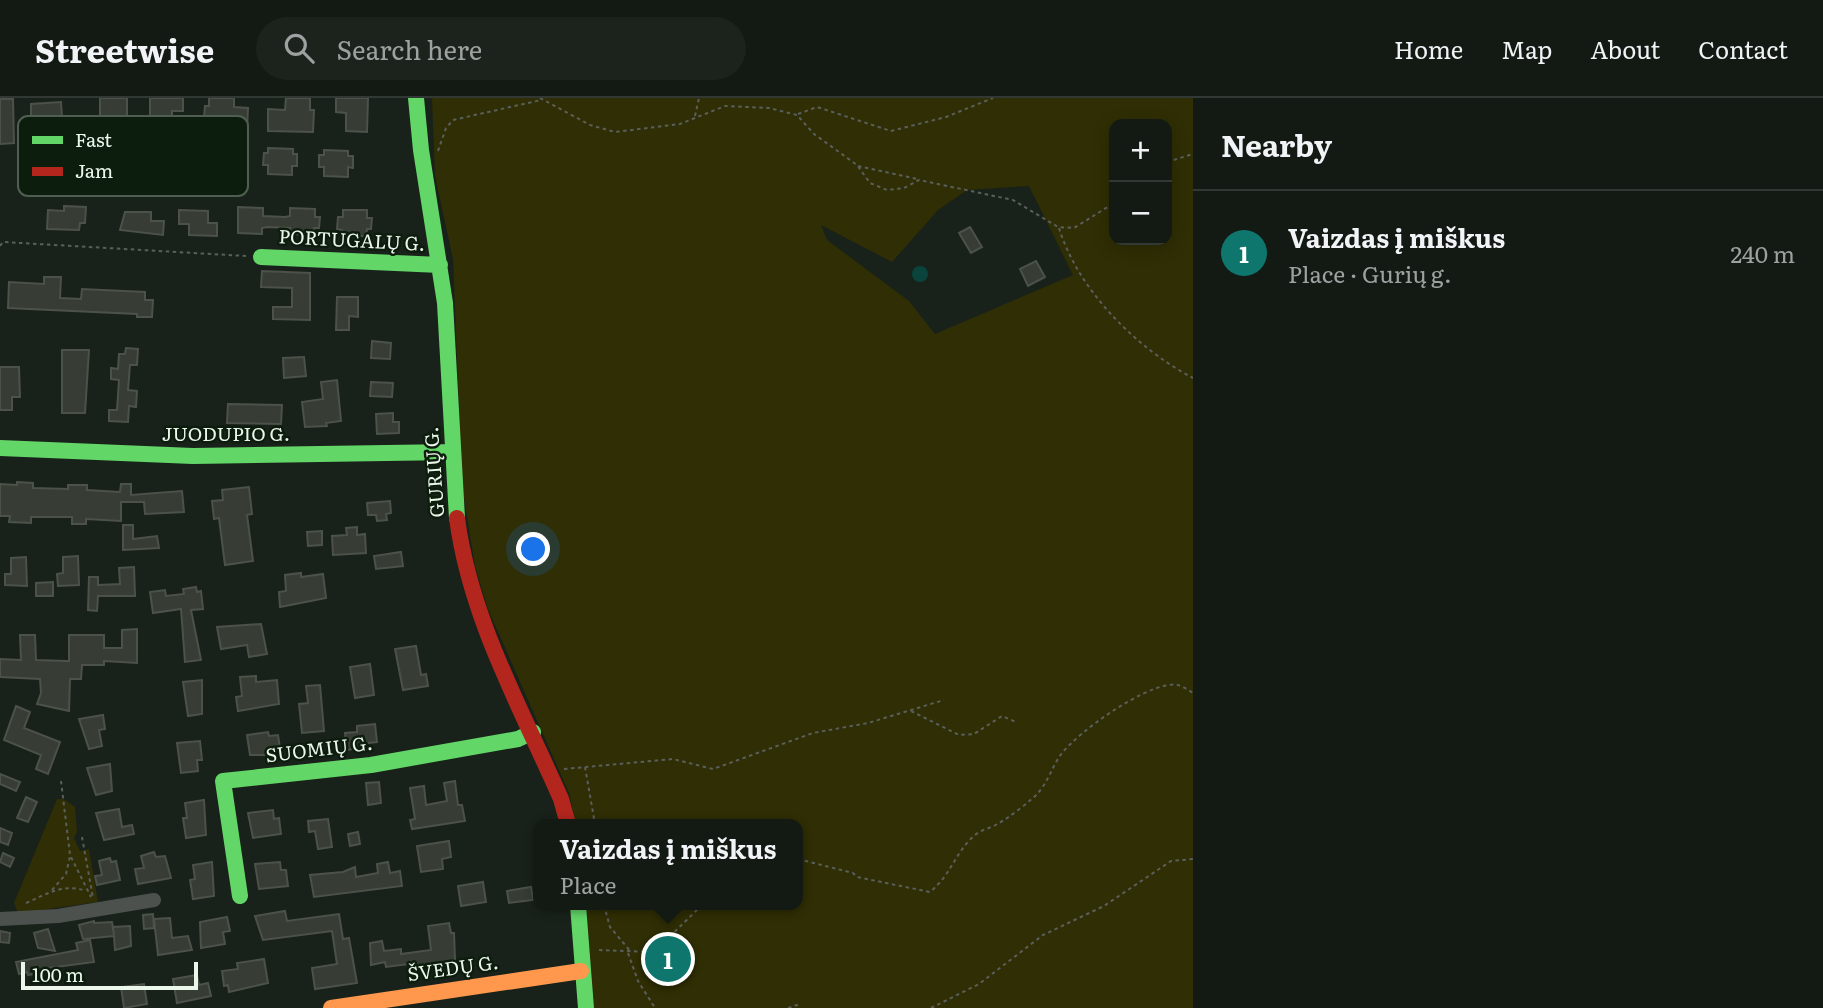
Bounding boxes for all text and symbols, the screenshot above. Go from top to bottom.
search box [256,17,746,80]
text: Streetwise [35,24,214,73]
icon: search [280,29,318,67]
text: Search here [336,29,482,68]
text: Home [1394,31,1463,66]
text: Map [1501,31,1552,66]
text: About [1590,31,1660,66]
text: Contact [1698,31,1788,66]
legend [18,116,248,196]
map controls [1109,119,1172,245]
button: + [1109,119,1172,182]
text: Nearby [1221,122,1332,166]
text: Fast [75,125,112,153]
text: Jam [75,156,113,184]
button: − [1109,182,1172,245]
text: Vaizdas į miškus [1288,217,1505,256]
street label: PORTUGALŲ G. [278,221,426,257]
text: 1 [1239,236,1249,270]
text: 240 m [1730,236,1795,270]
text: Place · Gurių g. [1288,256,1452,290]
street label: JUODUPIO G. [162,419,290,447]
street label: GURIŲ G. [416,426,450,518]
your location [516,532,550,566]
street label: SUOMIŲ G. [264,728,374,768]
popup [533,819,803,910]
text: Vaizdas į miškus [559,828,777,867]
text: Place [559,867,617,901]
pin: 1 [645,933,691,985]
street label: ŠVEDŲ G. [406,947,500,987]
scale bar [21,959,198,991]
text: 100 m [32,960,84,988]

